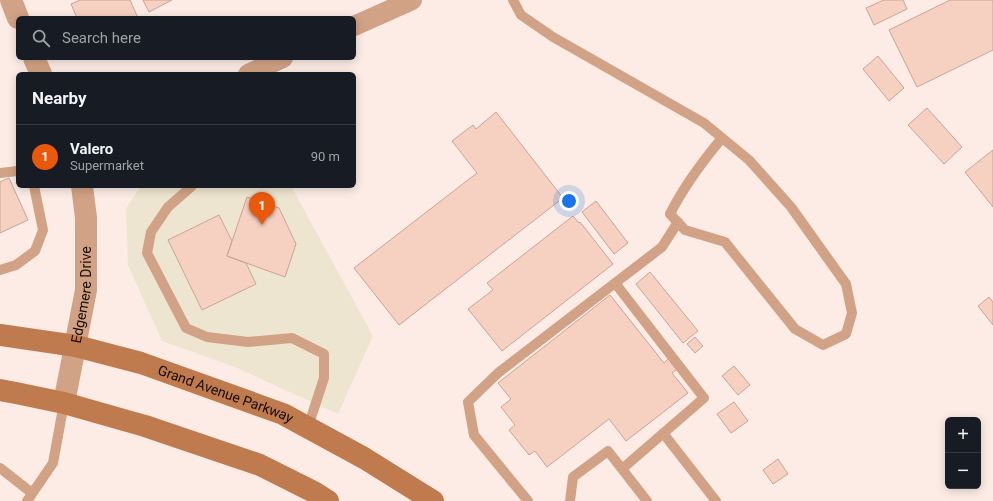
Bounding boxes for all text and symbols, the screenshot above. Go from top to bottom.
search box [16,16,356,60]
icon: search [30,27,52,49]
text: Search here [62,29,141,47]
text: Nearby [32,88,87,108]
text: Valero [70,140,113,158]
text: 1 [41,149,49,164]
text: 90 m [311,149,340,164]
text: Supermarket [70,158,144,173]
your location [559,191,579,211]
pin: 1 [249,192,275,225]
street label: Edgemere Drive [68,246,94,345]
street label: Grand Avenue Parkway [156,362,297,426]
map controls [945,417,981,489]
button: + [945,417,981,453]
button: − [945,453,981,489]

